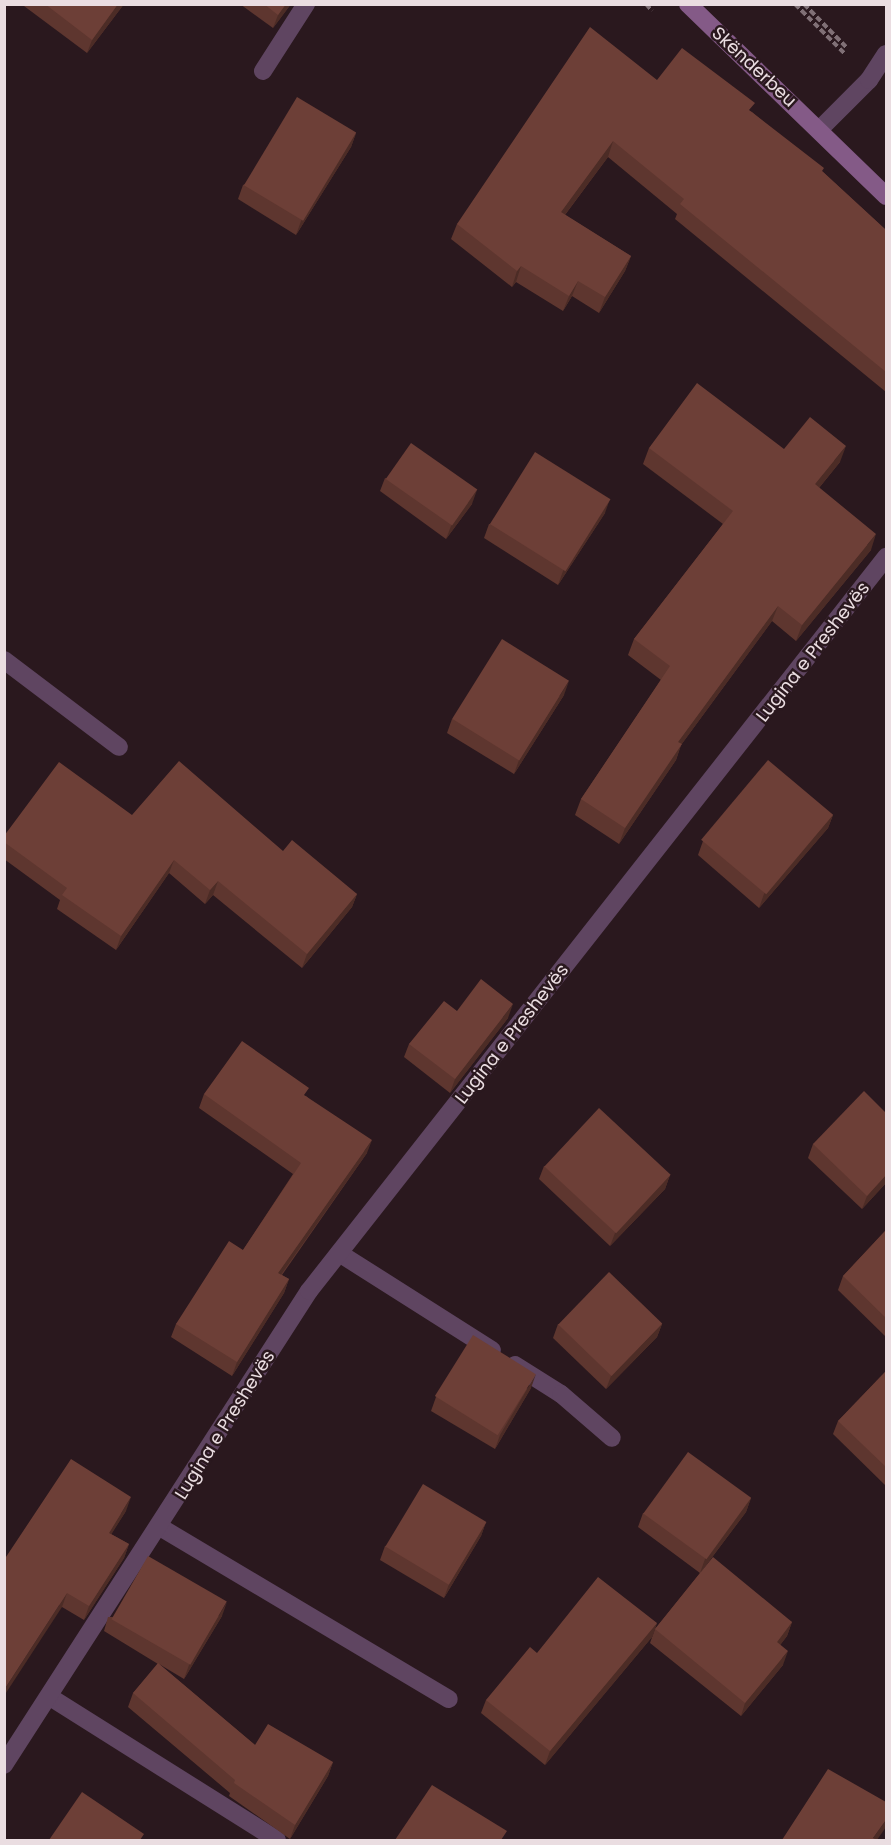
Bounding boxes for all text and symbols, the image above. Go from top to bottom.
street label: Skënderbeu [707,22,801,112]
street label: Lugina e Preshevës [752,578,874,726]
street label: Lugina e Preshevës [451,960,573,1108]
street label: Lugina e Preshevës [170,1347,280,1503]

